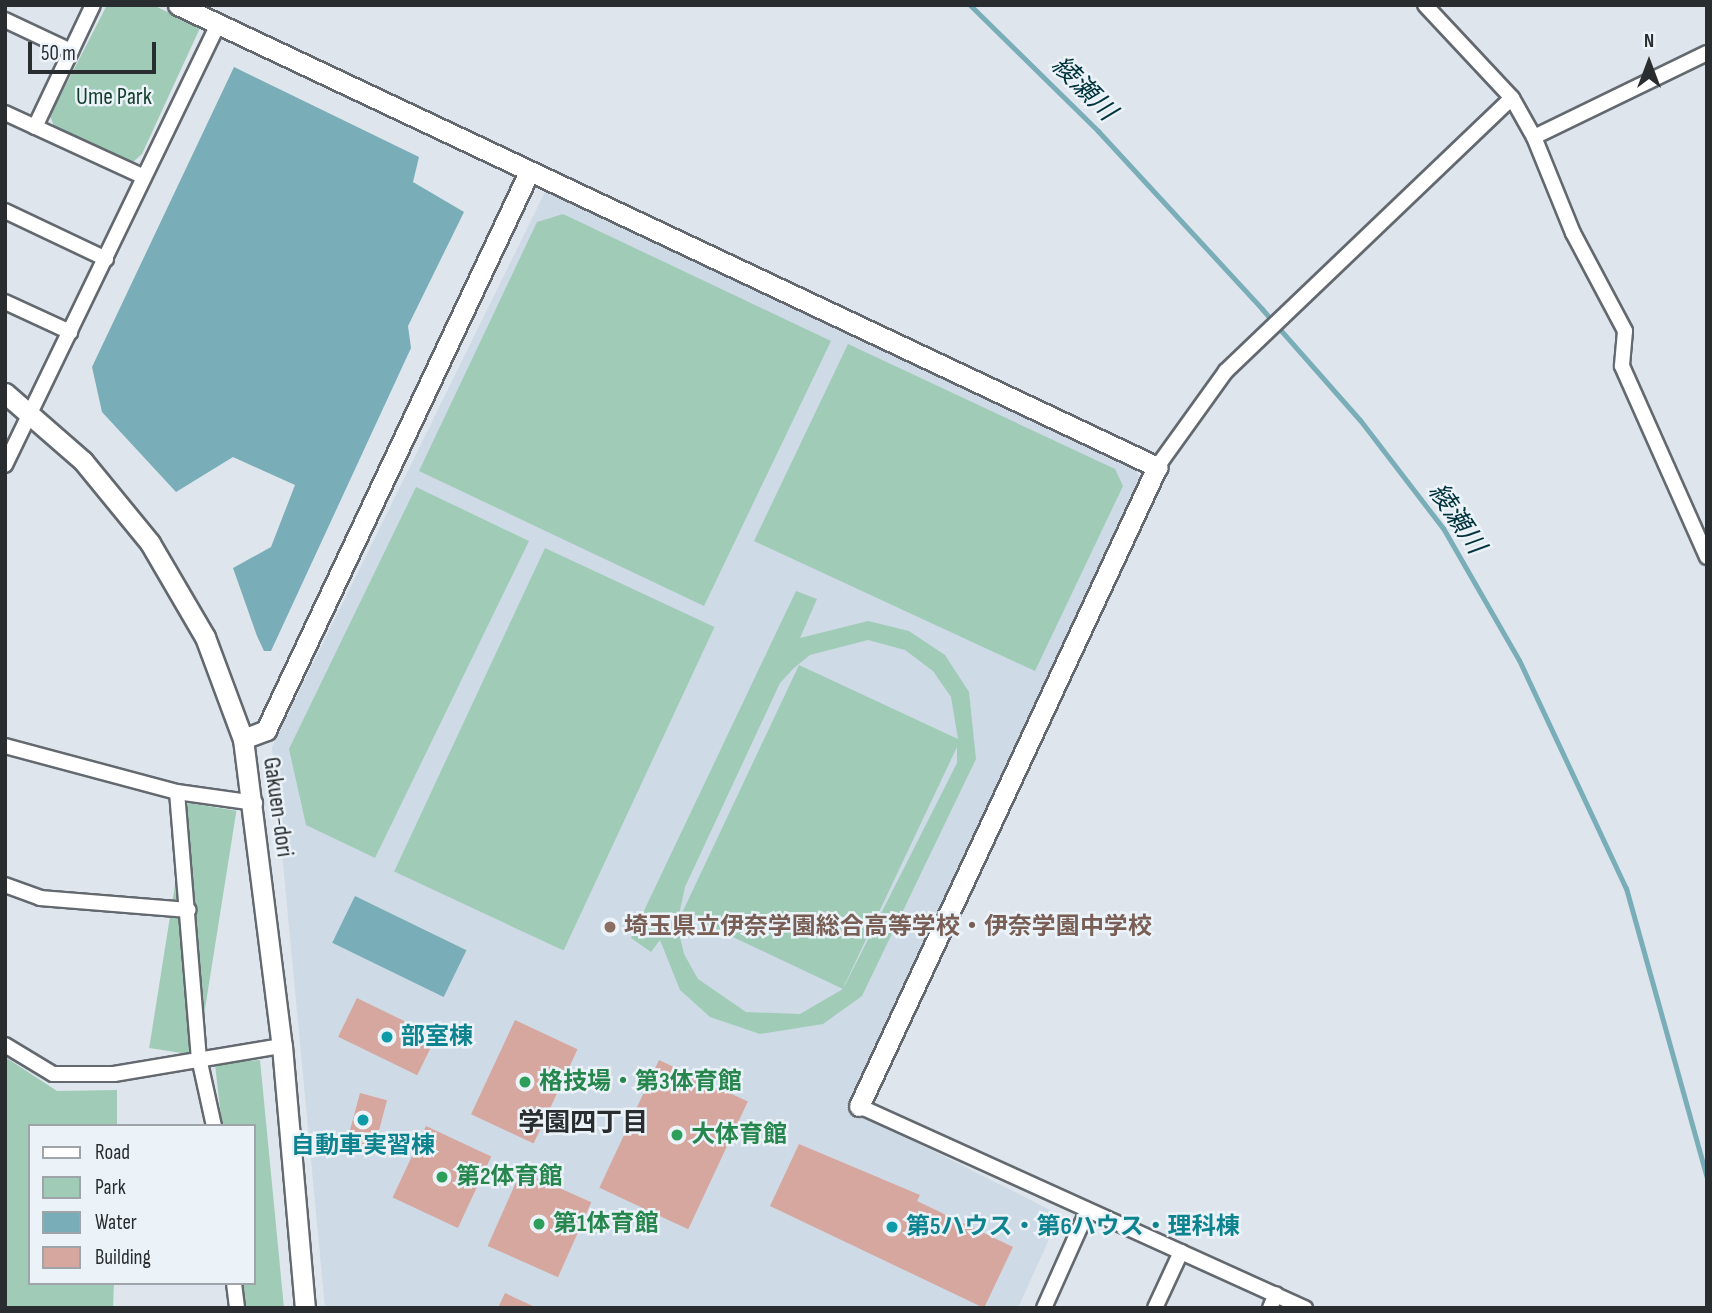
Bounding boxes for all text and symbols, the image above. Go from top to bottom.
scale bar [32,28,159,72]
north arrow [1614,28,1684,98]
text: N [1644,30,1654,53]
text: 50 m [41,41,76,66]
water label: 綾瀬川 [1044,50,1122,128]
park label: Ume Park [76,83,152,111]
water label: 綾瀬川 [1421,478,1491,560]
street label: Gakuen-dori [257,755,299,859]
place label: 埼玉県立伊奈学園総合高等学校・伊奈学園中学校 [624,913,1152,941]
marker: 埼玉県立伊奈学園総合高等学校・伊奈学園中学校 [602,919,618,935]
place label: 部室棟 [401,1023,473,1051]
marker: 部室棟 [379,1029,395,1045]
place label: 格技場・第3体育館 [539,1068,742,1096]
marker: 格技場・第3体育館 [517,1074,533,1090]
district label: 学園四丁目 [518,1108,648,1140]
marker: 自動車実習棟 [355,1112,371,1128]
place label: 大体育館 [691,1121,787,1149]
legend [28,1124,256,1285]
marker: 大体育館 [669,1127,685,1143]
place label: 自動車実習棟 [291,1132,435,1160]
text: Road [95,1140,130,1165]
place label: 第2体育館 [456,1163,563,1191]
marker: 第2体育館 [434,1169,450,1185]
text: Park [95,1175,126,1200]
text: Water [95,1210,137,1235]
place label: 第1体育館 [553,1210,658,1238]
place label: 第5ハウス・第6ハウス・理科棟 [906,1213,1240,1241]
marker: 第1体育館 [531,1216,547,1232]
marker: 第5ハウス・第6ハウス・理科棟 [884,1219,900,1235]
text: Building [95,1245,151,1270]

